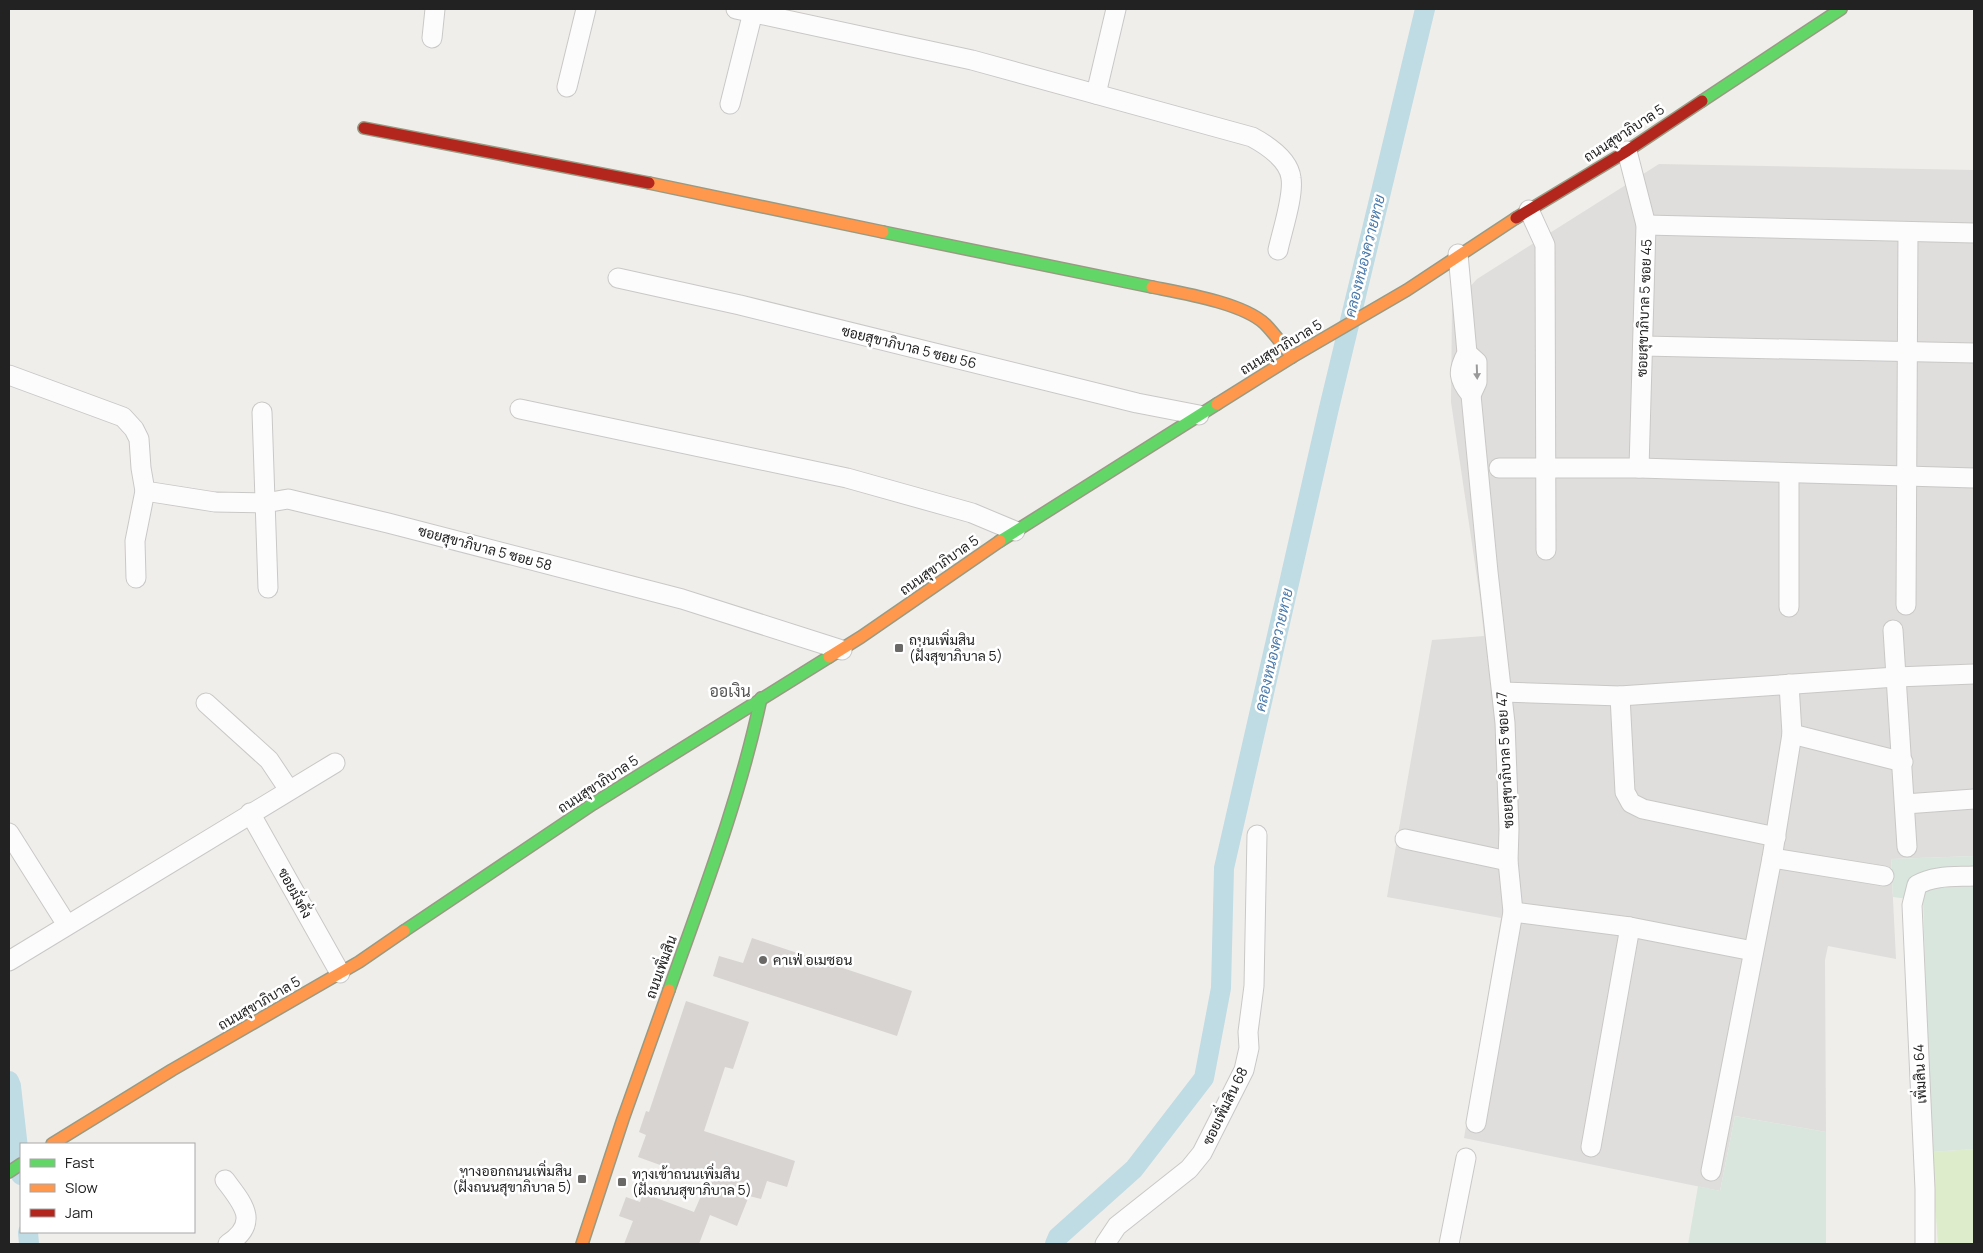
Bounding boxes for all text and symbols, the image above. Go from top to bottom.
street label: ถนนสุขาภิบาล 5 [1580,99,1668,167]
water label: คลองหนองควายหาย [1339,192,1390,320]
street label: ซอยสุขาภิบาล 5 ซอย 45 [1632,239,1656,377]
street label: ถนนสุขาภิบาล 5 [1236,315,1326,379]
street label: ซอยสุขาภิบาล 5 ซอย 56 [839,321,979,373]
one-way arrow [1473,365,1481,381]
street label: ซอยสุขาภิบาล 5 ซอย 58 [416,520,554,576]
street label: ถนนสุขาภิบาล 5 [895,530,983,600]
water label: คลองหนองควายหาย [1249,586,1298,714]
place label: ถนนเพิ่มสิน (ฝั่งสุขาภิบาล 5) [909,629,1003,666]
marker: ถนนเพิ่มสิน (ฝั่งสุขาภิบาล 5) [893,642,905,654]
district label: ออเงิน [709,680,751,702]
street label: ซอยสุขาภิบาล 5 ซอย 47 [1491,691,1519,829]
street label: ถนนสุขาภิบาล 5 [554,750,642,818]
street label: ซอยมั่งคั่ง [274,864,318,921]
street label: ถนนเพิ่มสิน [639,932,681,1001]
place label: คาเฟ่ อเมซอน [773,950,852,969]
marker: คาเฟ่ อเมซอน [757,954,769,966]
street label: ถนนสุขาภิบาล 5 [214,971,304,1035]
street label: เพิ่มสิน 64 [1907,1044,1931,1104]
street label: ซอยเพิ่มสิน 68 [1196,1063,1252,1148]
legend [20,1143,195,1233]
text: Fast [65,1152,94,1173]
place label: ทางออกถนนเพิ่มสิน (ฝั่งถนนสุขาภิบาล 5) [452,1160,572,1197]
place label: ทางเข้าถนนเพิ่มสิน (ฝั่งถนนสุขาภิบาล 5) [632,1163,752,1200]
marker: ทางออกถนนเพิ่มสิน (ฝั่งถนนสุขาภิบาล 5) [576,1173,588,1185]
marker: ทางเข้าถนนเพิ่มสิน (ฝั่งถนนสุขาภิบาล 5) [616,1176,628,1188]
text: Slow [65,1177,98,1198]
text: Jam [65,1202,93,1223]

